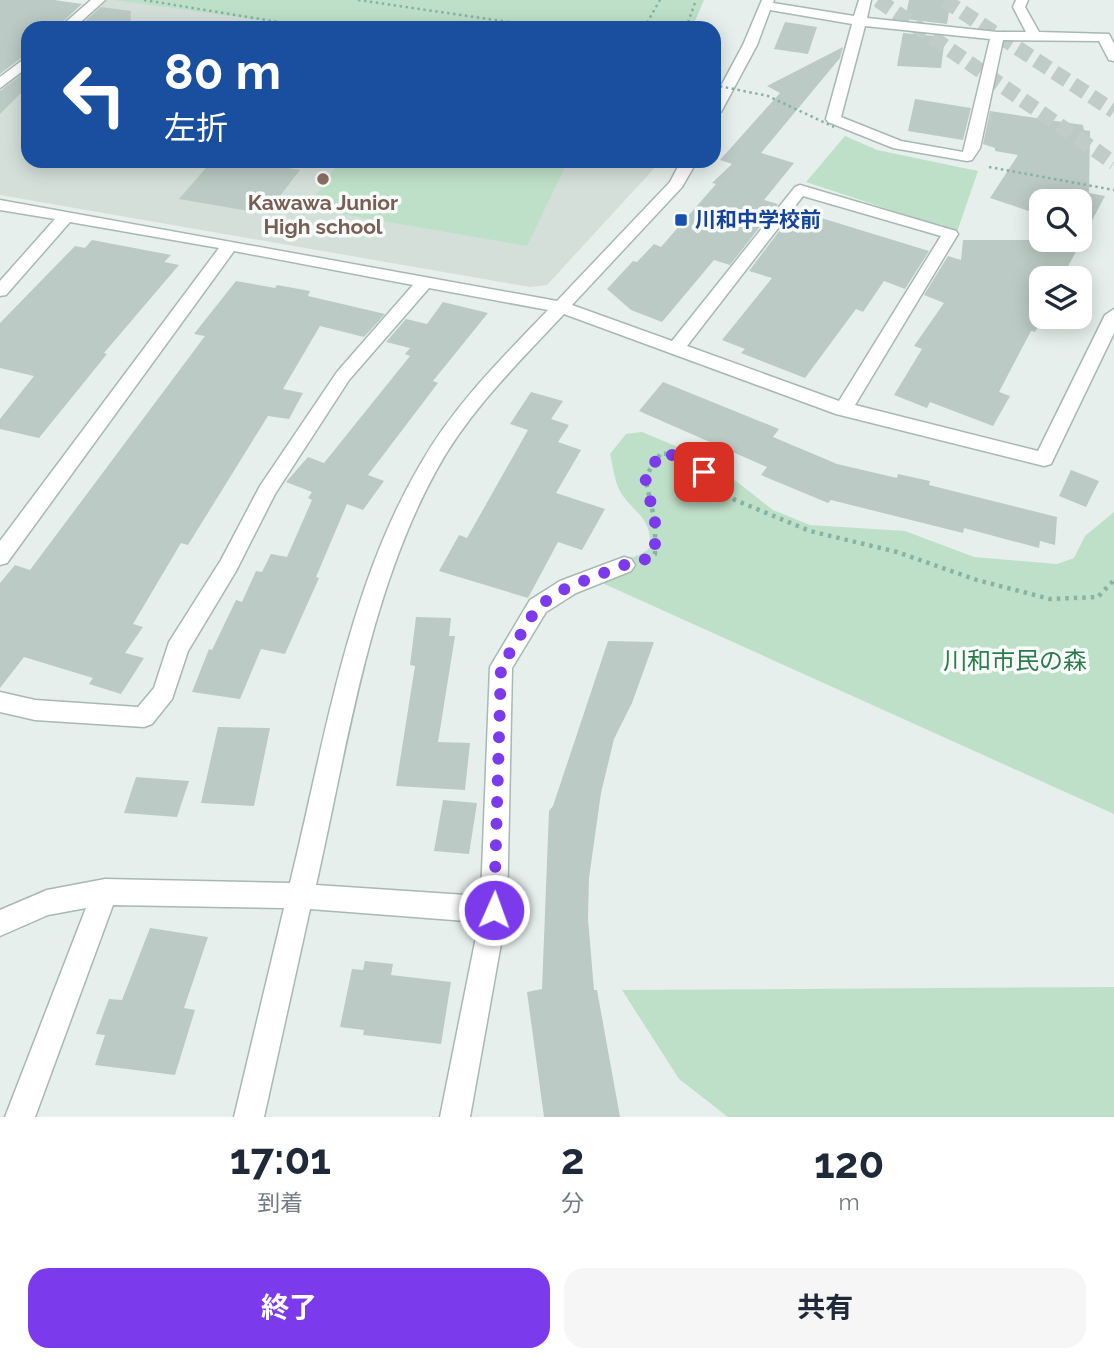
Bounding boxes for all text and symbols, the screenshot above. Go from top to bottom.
text: 80 m [164,43,281,100]
icon: left [49,49,140,140]
text: 左折 [164,109,228,146]
marker: Kawawa Junior High school [315,171,331,187]
map controls [1029,189,1092,329]
button: search [1029,189,1092,252]
place label: Kawawa Junior High school [248,190,398,239]
place label: 川和中学校前 [695,207,821,232]
marker: 川和中学校前 [673,212,689,228]
button: layers [1029,266,1092,329]
pin [674,442,734,502]
icon: arrive [685,453,723,491]
park label: 川和市民の森 [943,646,1087,675]
position arrow [457,873,531,947]
text: 17:01 [230,1135,331,1184]
text: 2 [561,1135,584,1184]
text: 120 [814,1139,884,1188]
text: m [839,1188,860,1215]
text: 到着 [257,1189,303,1216]
text: 分 [561,1189,584,1216]
button: 終了 [28,1268,550,1348]
button: 共有 [564,1268,1086,1348]

